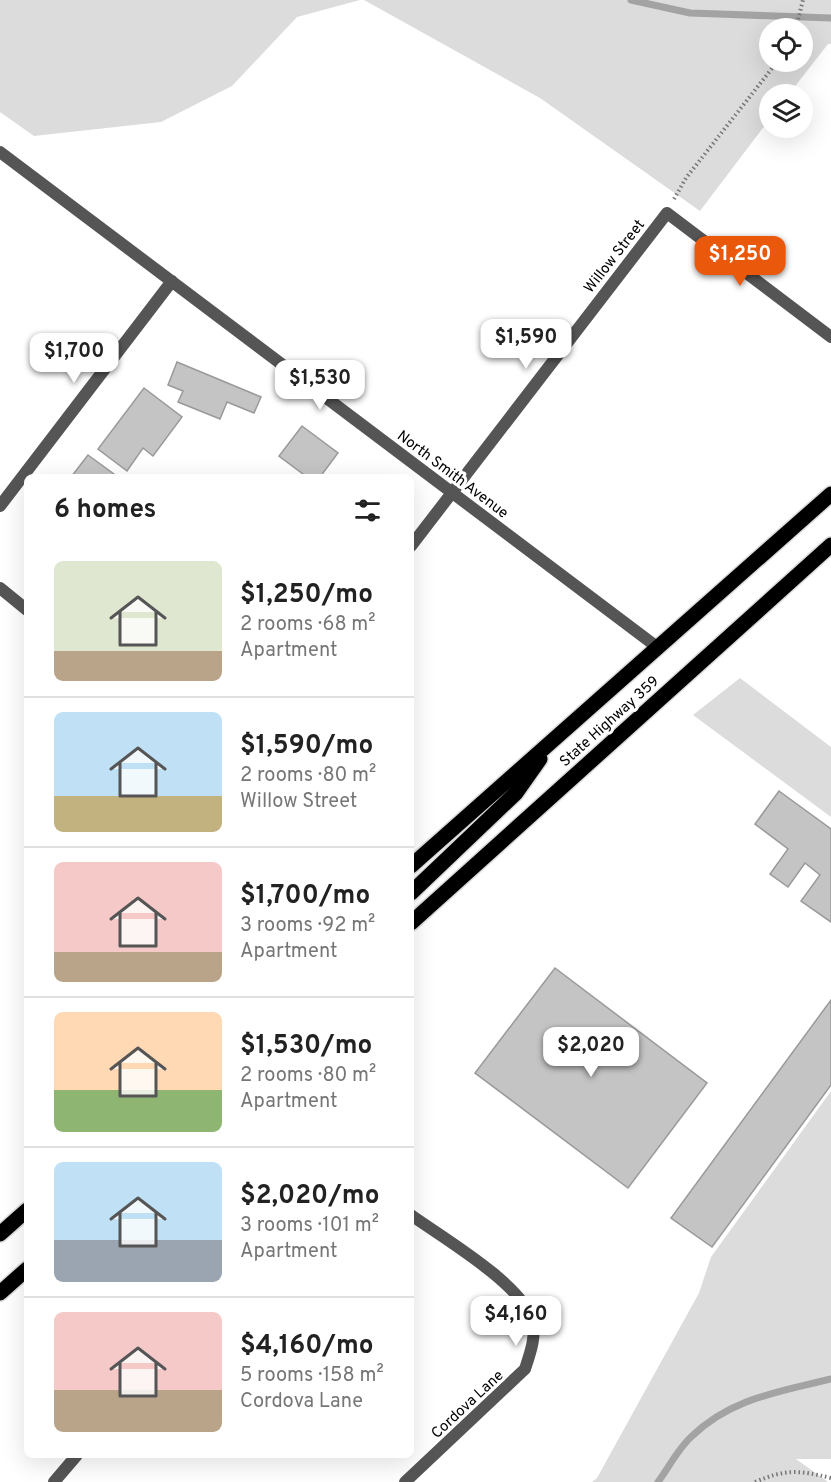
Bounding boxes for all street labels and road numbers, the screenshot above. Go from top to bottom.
street label: Willow Street [581,216,650,297]
street label: North Smith Avenue [393,427,512,523]
street label: State Highway 359 [556,672,664,772]
street label: Cordova Lane [428,1367,508,1444]

